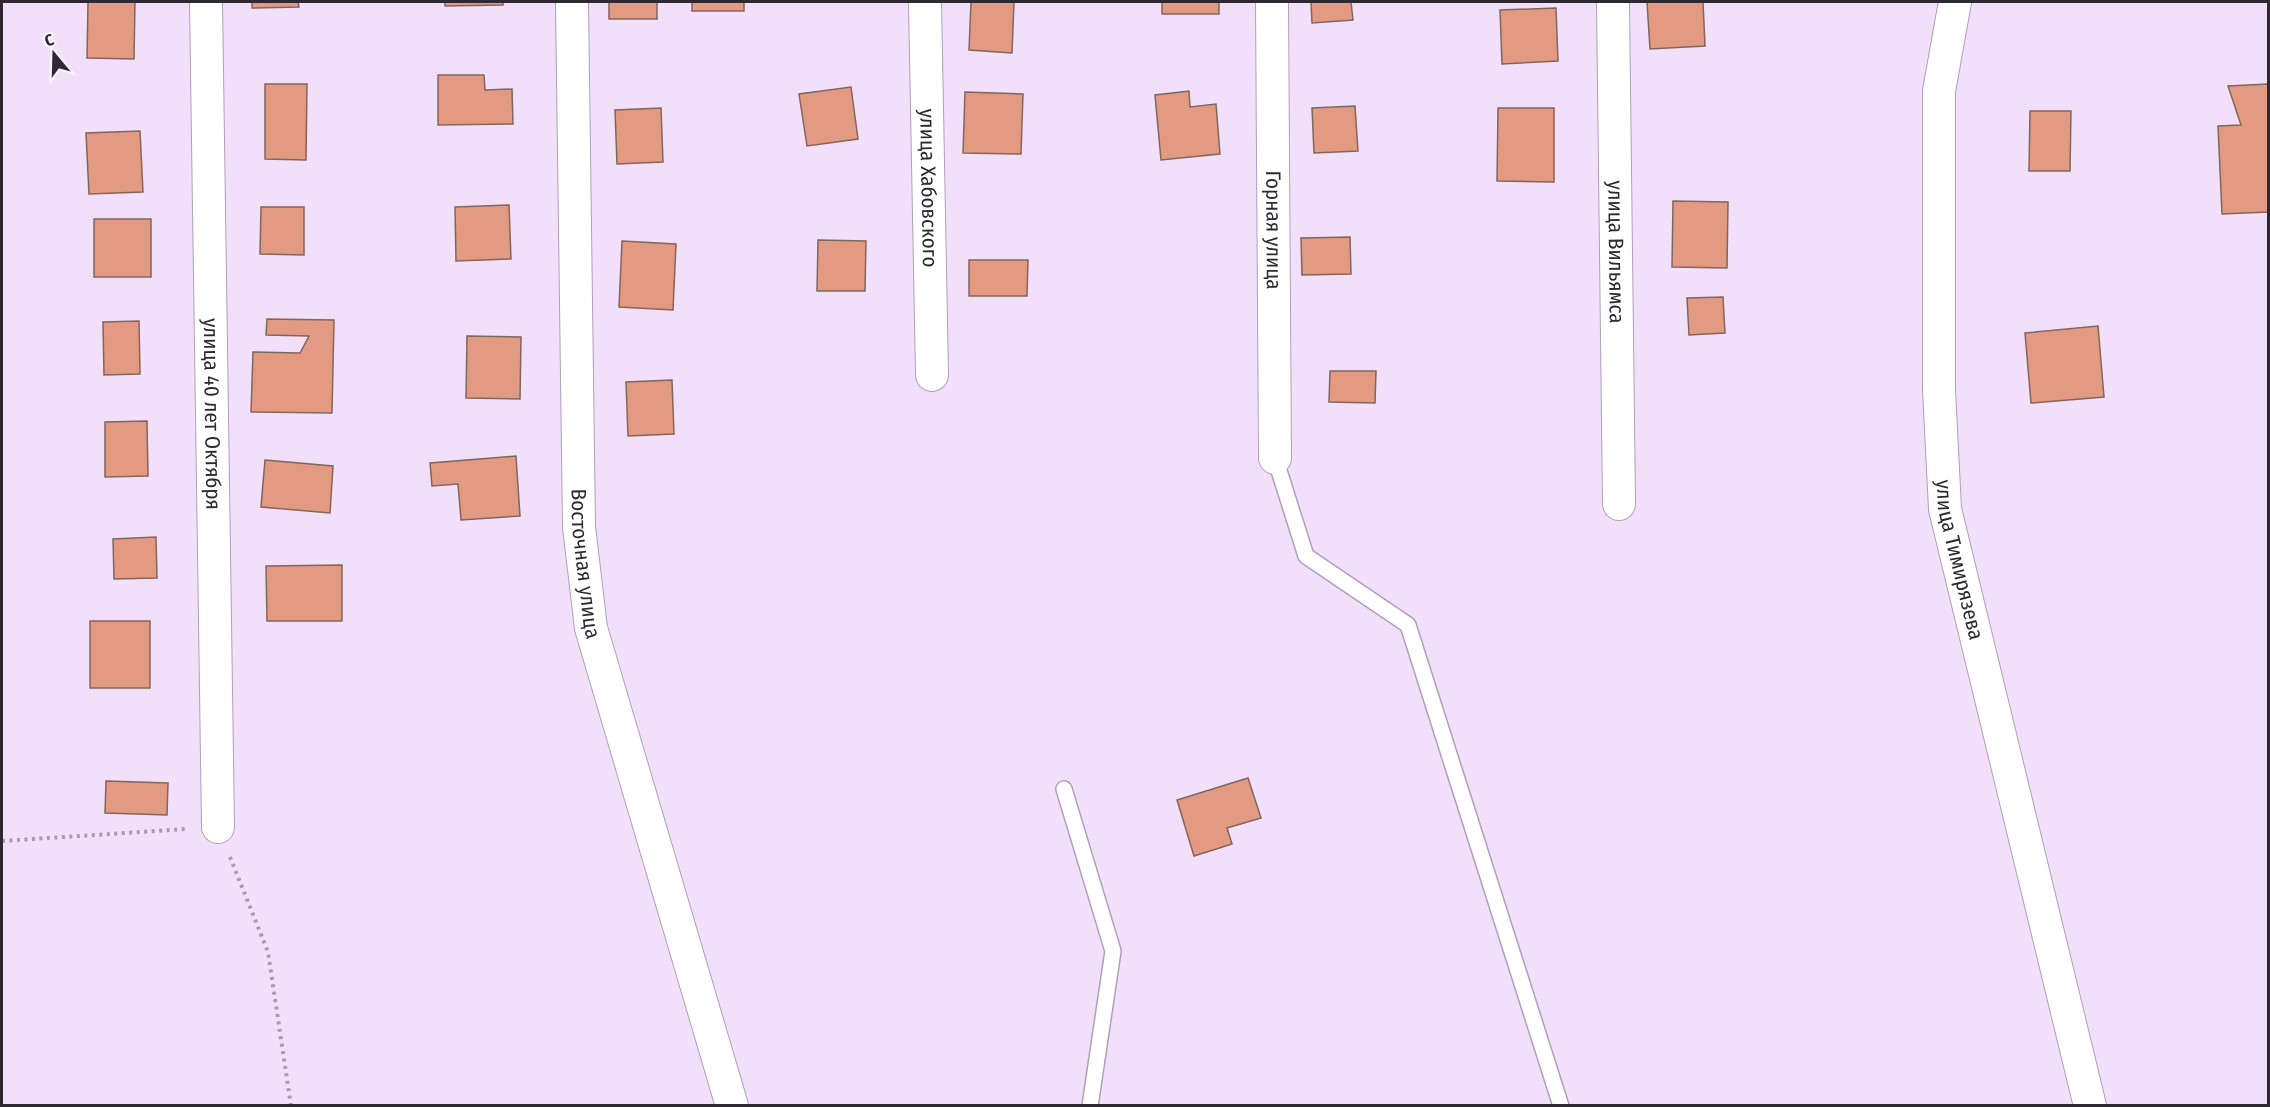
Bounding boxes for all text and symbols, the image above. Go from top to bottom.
north arrow [24,24,84,84]
text: С [42,30,57,51]
street label: улица Хабовского [914,108,943,268]
street label: Горная улица [1260,170,1287,290]
street label: улица Вильямса [1602,180,1630,324]
street label: улица 40 лет Октября [198,318,226,510]
street label: улица Тимирязева [1931,479,1989,643]
street label: Восточная улица [565,489,606,642]

